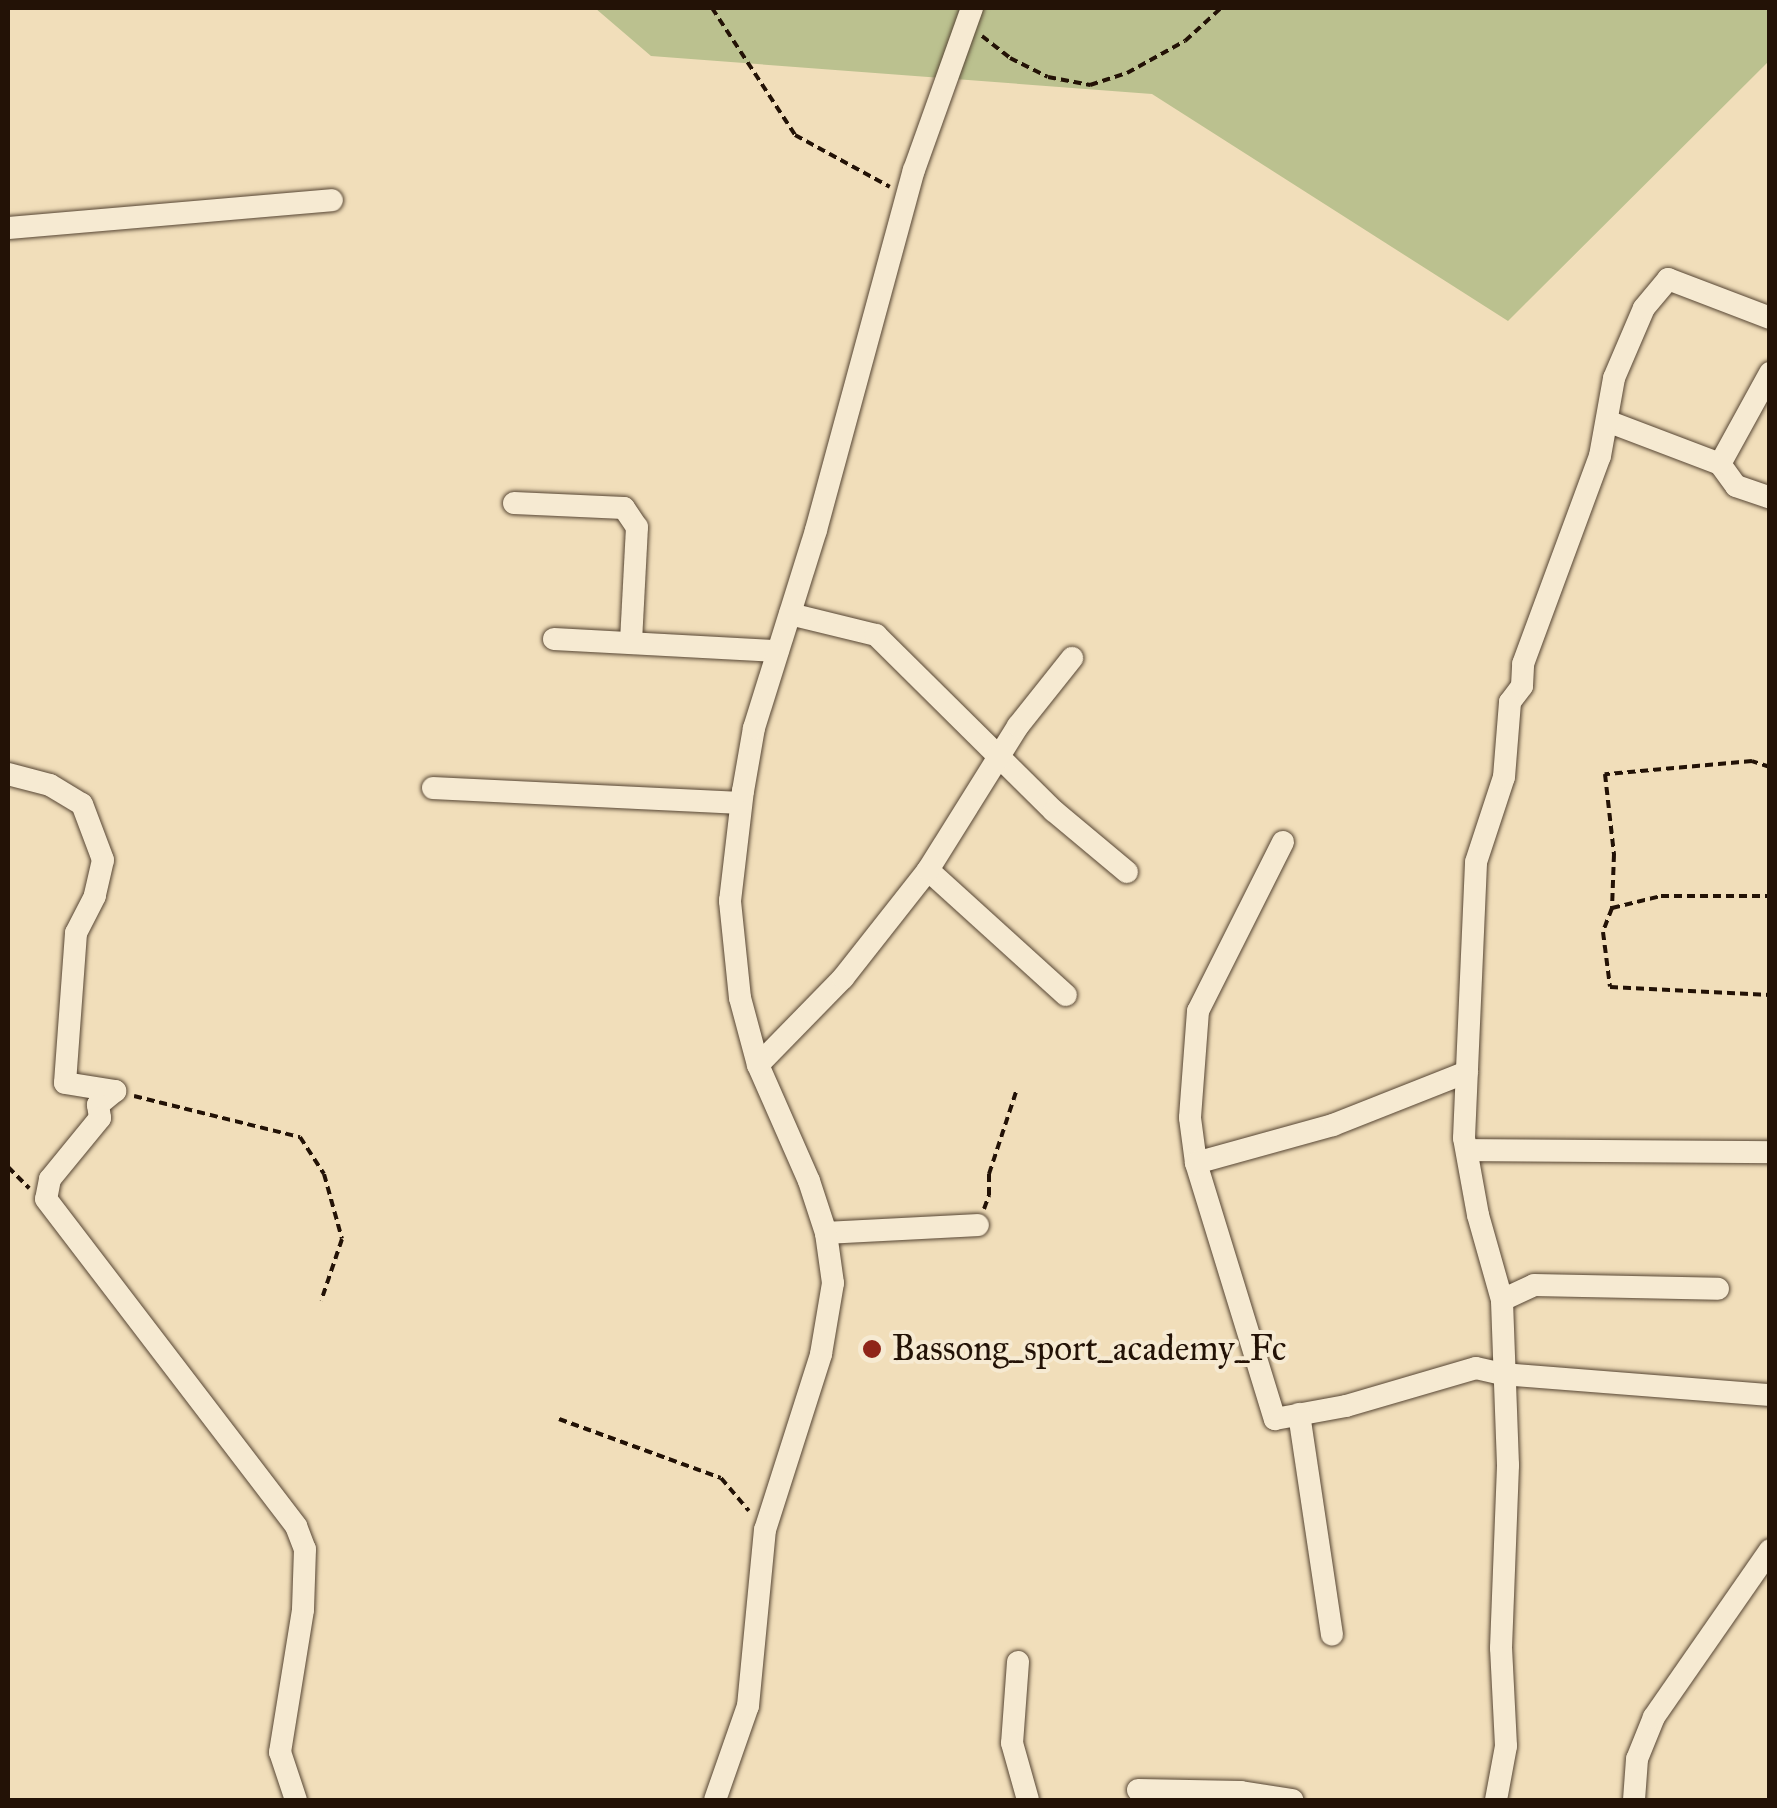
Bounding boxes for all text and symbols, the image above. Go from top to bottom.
place label: Bassong_sport_academy_Fc [892,1328,1287,1370]
marker: Bassong_sport_academy_Fc [861,1338,883,1360]

